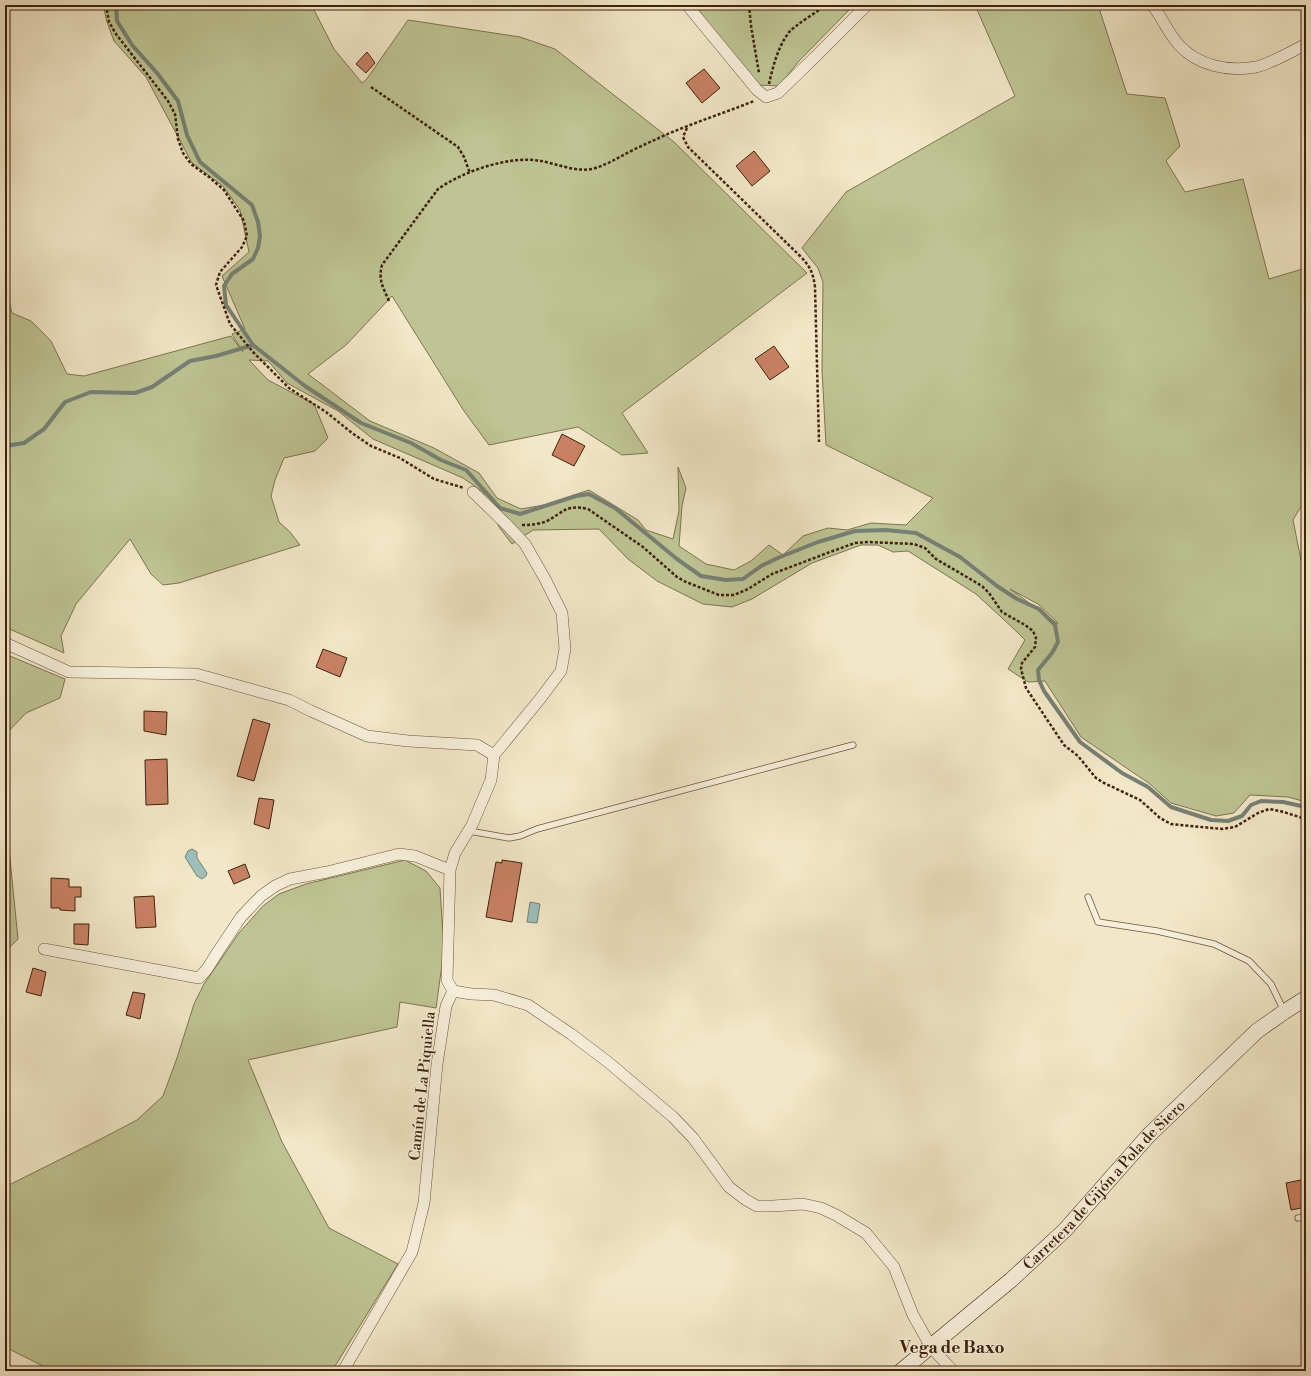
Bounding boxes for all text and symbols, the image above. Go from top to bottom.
street label: Camín de La Piquiella [405,1010,440,1162]
street label: Carretera de Gijón a Pola de Siero [1019,1096,1190,1274]
district label: Vega de Baxo [899,1337,1004,1359]

